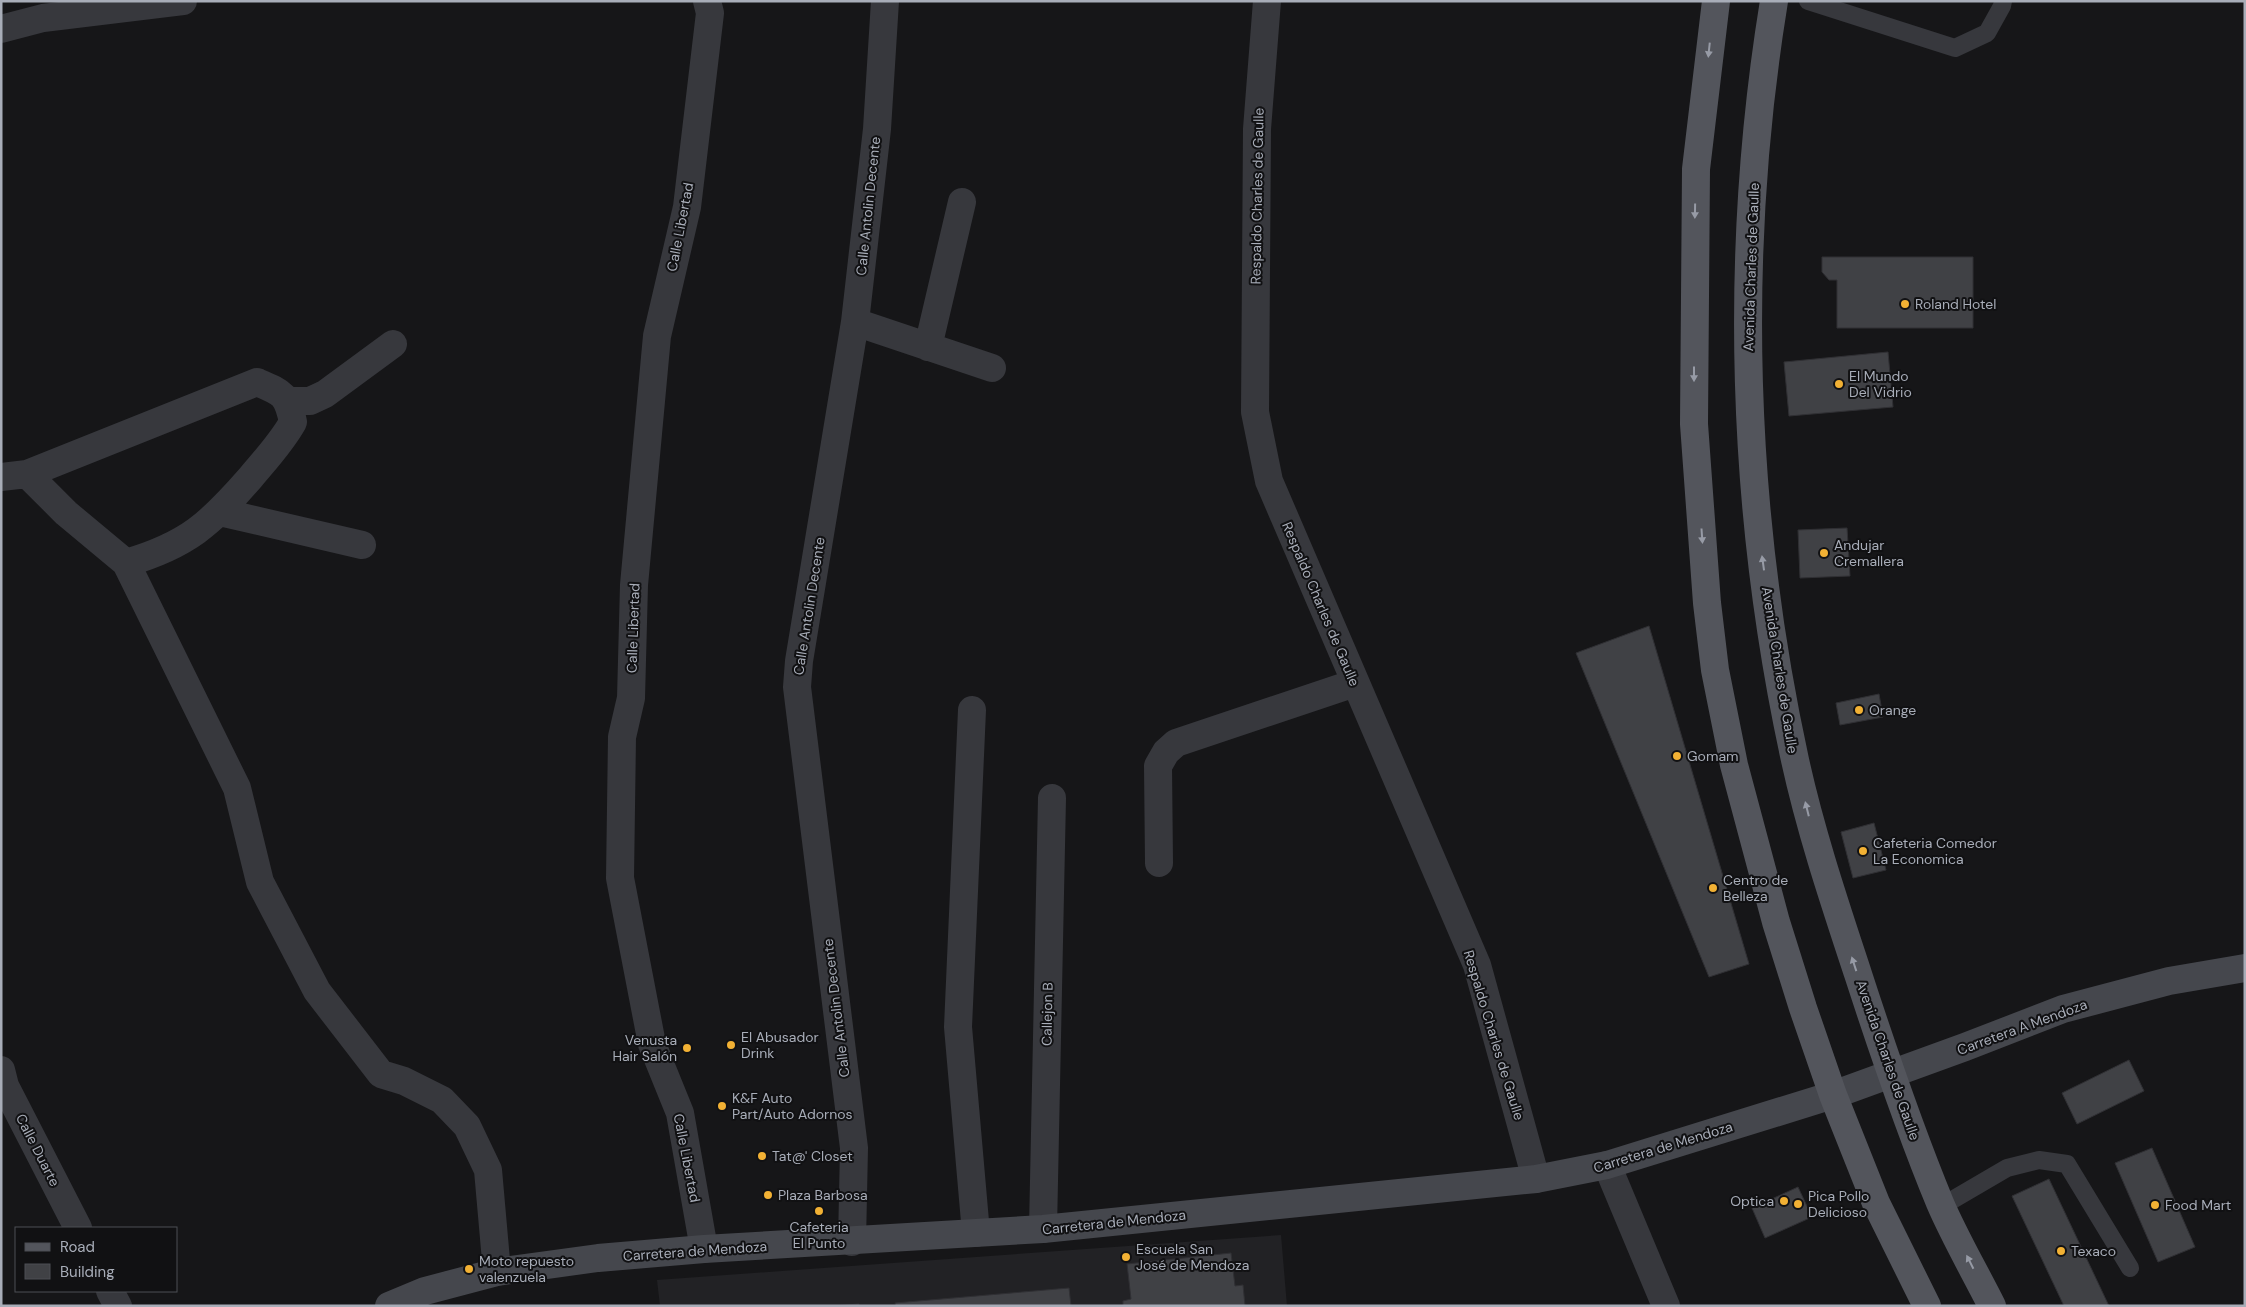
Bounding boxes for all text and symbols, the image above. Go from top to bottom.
one-way arrow [1705,42,1713,58]
street label: Respaldo Charles de Gaulle [1246,107,1268,285]
street label: Calle Antolin Decente [852,136,884,276]
street label: Calle Libertad [663,181,697,273]
street label: Avenida Charles de Gaulle [1739,182,1763,352]
one-way arrow [1691,204,1699,220]
place label: Roland Hotel [1915,295,1996,313]
marker: Roland Hotel [1899,298,1911,310]
one-way arrow [1690,366,1698,382]
place label: El Mundo Del Vidrio [1849,367,1912,401]
marker: El Mundo Del Vidrio [1833,378,1845,390]
street label: Respaldo Charles de Gaulle [1278,519,1364,689]
one-way arrow [1698,528,1706,544]
street label: Calle Antolin Decente [789,536,829,676]
place label: Andujar Cremallera [1834,536,1904,570]
marker: Andujar Cremallera [1818,547,1830,559]
one-way arrow [1759,555,1767,571]
street label: Calle Libertad [622,583,644,673]
street label: Avenida Charles de Gaulle [1758,585,1802,755]
place label: Orange [1869,701,1916,719]
marker: Orange [1853,704,1865,716]
place label: Gomam [1687,747,1738,765]
marker: Gomam [1671,750,1683,762]
one-way arrow [1803,801,1811,816]
place label: Cafeteria Comedor La Economica [1873,834,1997,868]
marker: Cafeteria Comedor La Economica [1857,845,1869,857]
place label: Centro de Belleza [1723,871,1788,905]
marker: Centro de Belleza [1707,882,1719,894]
street label: Calle Antolin Decente [819,938,853,1078]
street label: Respaldo Charles de Gaulle [1460,948,1528,1122]
one-way arrow [1850,957,1858,972]
street label: Avenida Charles de Gaulle [1852,977,1924,1143]
street label: Callejon B [1037,982,1057,1046]
street label: Carretera A Mendoza [1954,995,2090,1059]
place label: El Abusador Drink [741,1028,819,1062]
place label: Venusta Hair Salón [612,1031,677,1065]
marker: El Abusador Drink [725,1039,737,1051]
marker: Venusta Hair Salón [681,1042,693,1054]
place label: K&F Auto Part/Auto Adornos [732,1089,853,1123]
marker: K&F Auto Part/Auto Adornos [716,1100,728,1112]
street label: Calle Duarte [12,1111,64,1189]
street label: Calle Libertad [670,1112,704,1204]
street label: Carretera de Mendoza [1591,1117,1735,1177]
place label: Tat@' Closet [772,1147,853,1165]
marker: Tat@' Closet [756,1150,768,1162]
place label: Plaza Barbosa [778,1186,868,1204]
place label: Pica Pollo Delicioso [1808,1187,1869,1221]
marker: Plaza Barbosa [762,1189,774,1201]
place label: Optica [1730,1192,1774,1210]
marker: Optica [1778,1195,1790,1207]
place label: Food Mart [2165,1196,2231,1214]
marker: Pica Pollo Delicioso [1792,1198,1804,1210]
marker: Food Mart [2149,1199,2161,1211]
marker: Cafeteria El Punto [813,1205,825,1217]
street label: Carretera de Mendoza [1041,1205,1187,1239]
place label: Cafeteria El Punto [789,1218,849,1252]
legend [15,1227,178,1292]
text: Road [60,1237,95,1257]
street label: Carretera de Mendoza [622,1237,768,1265]
place label: Escuela San José de Mendoza [1136,1240,1249,1274]
place label: Texaco [2071,1242,2116,1260]
marker: Texaco [2055,1245,2067,1257]
marker: Escuela San José de Mendoza [1120,1251,1132,1263]
place label: Moto repuesto valenzuela [479,1252,574,1286]
one-way arrow [1966,1255,1974,1269]
text: Building [60,1262,115,1282]
marker: Moto repuesto valenzuela [463,1263,475,1275]

